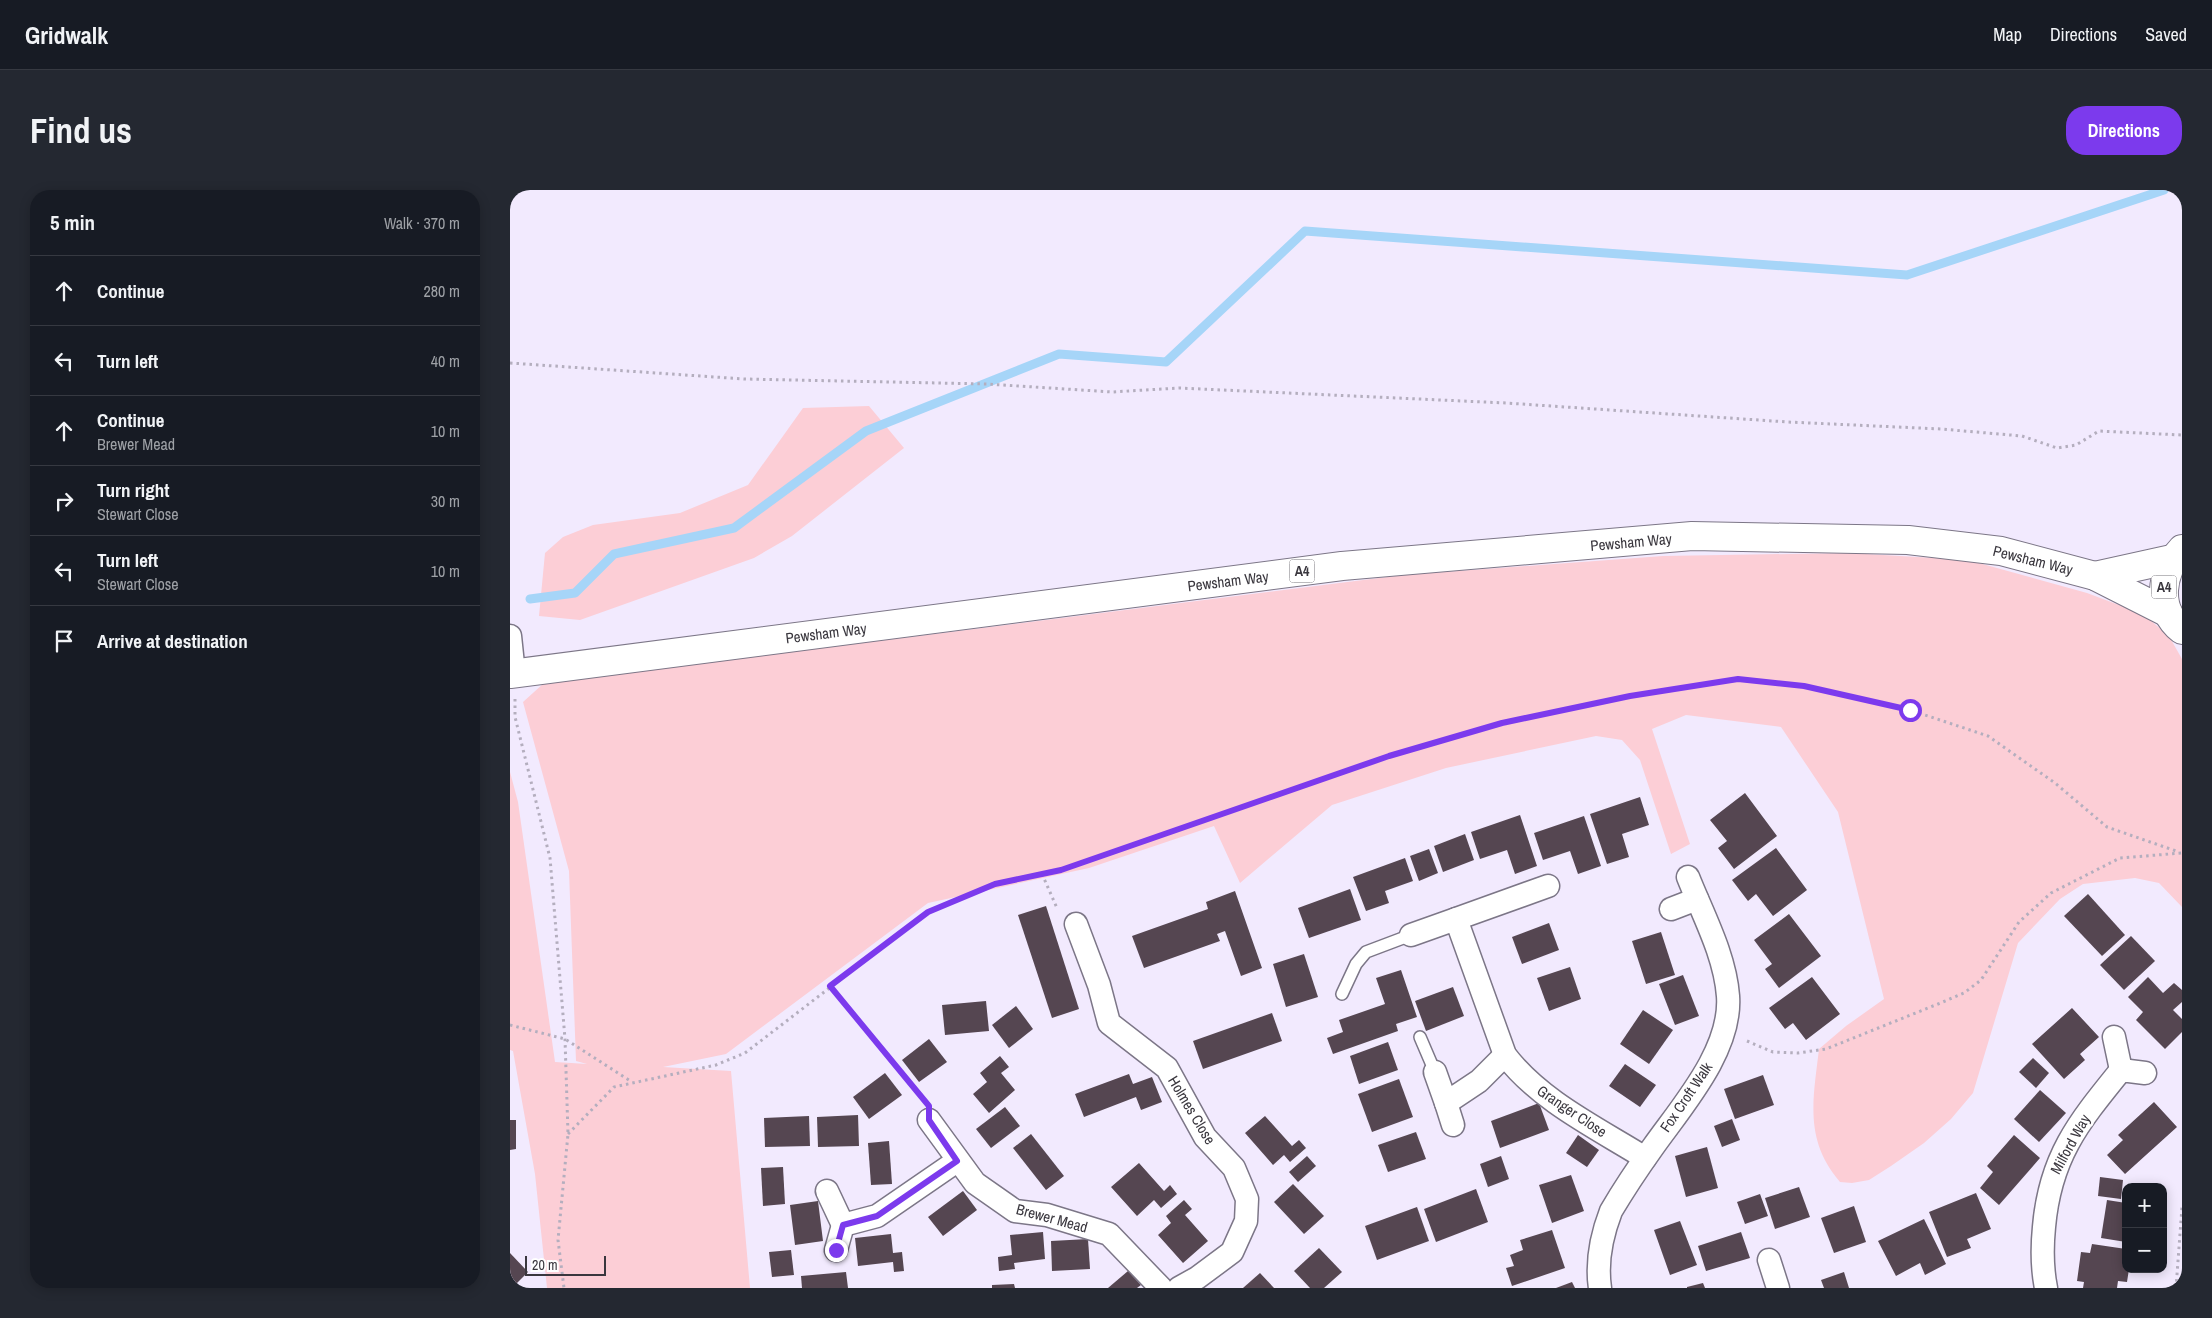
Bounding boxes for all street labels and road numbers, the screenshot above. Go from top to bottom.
street label: Pewsham Way [1589,528,1673,556]
street label: Pewsham Way [1991,540,2076,580]
road number: A4 [1290,560,1314,582]
street label: Pewsham Way [1186,566,1271,596]
road number: A4 [2152,576,2176,598]
street label: Pewsham Way [784,618,869,648]
street label: Fox Croft Walk [1655,1057,1718,1136]
street label: Holmes Close [1163,1072,1221,1148]
street label: Granger Close [1533,1080,1611,1142]
street label: Milford Way [2045,1110,2095,1178]
street label: Brewer Mead [1014,1198,1090,1238]

